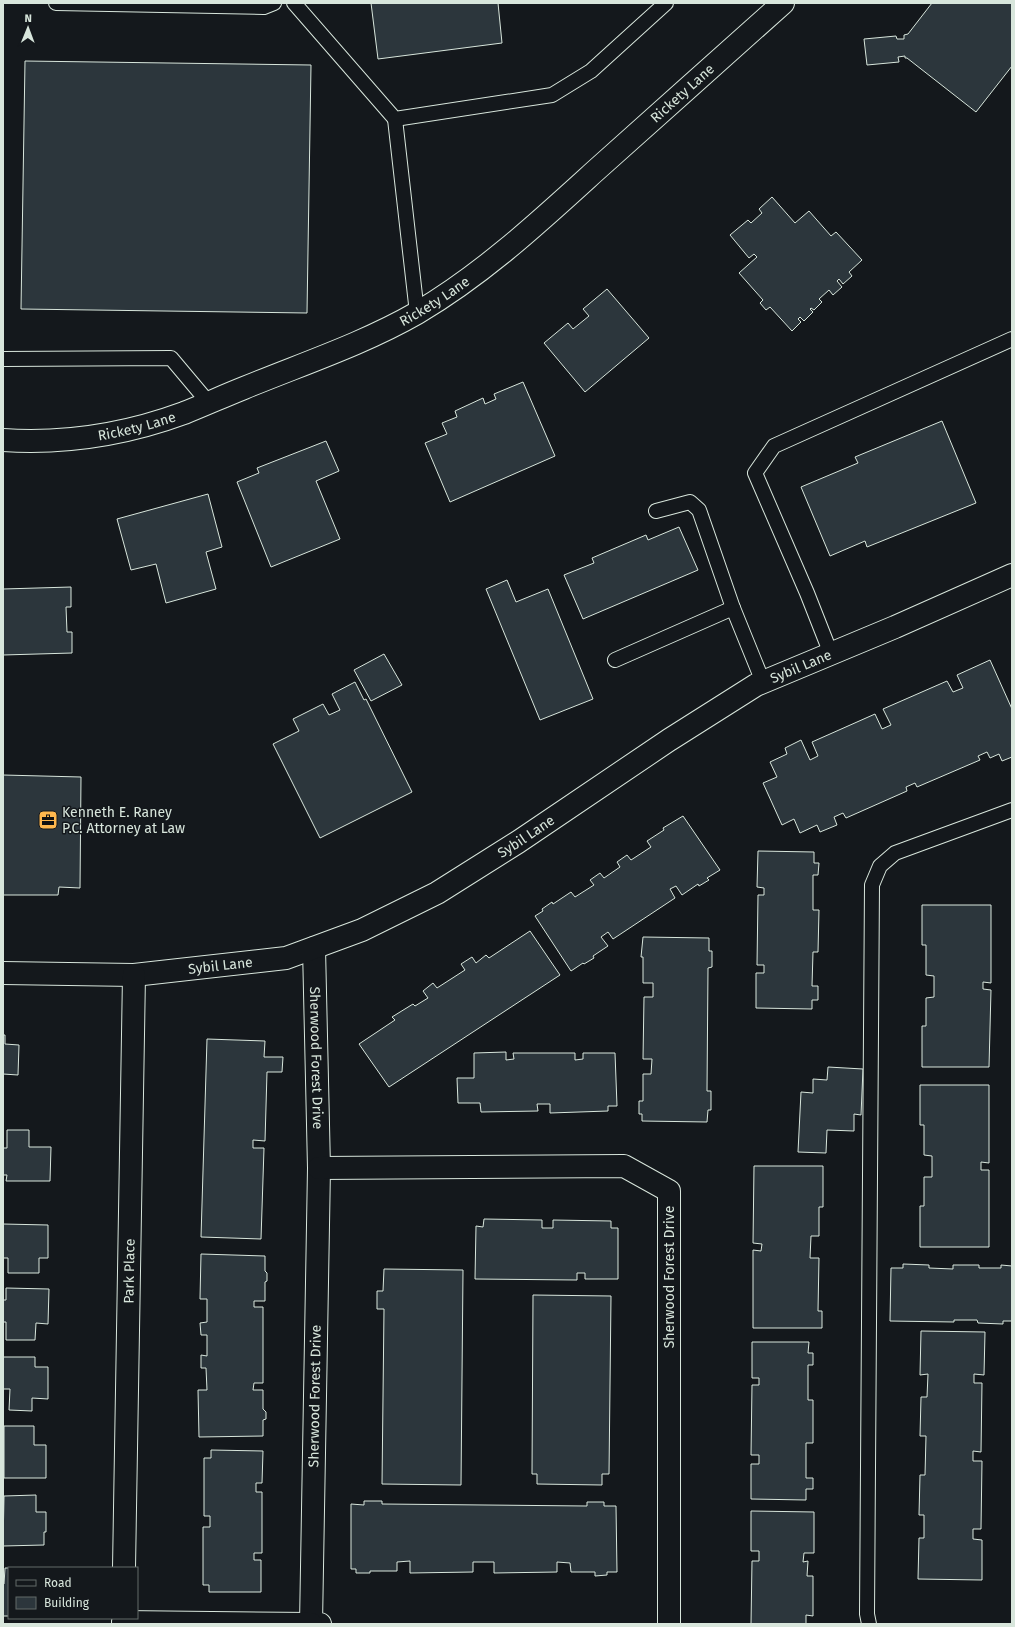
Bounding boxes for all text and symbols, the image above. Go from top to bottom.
north arrow [8,8,48,48]
text: N [24,12,32,25]
street label: Rickety Lane [647,60,718,126]
street label: Rickety Lane [396,273,473,330]
street label: Rickety Lane [96,408,178,444]
street label: Sybil Lane [768,646,834,687]
place label: Kenneth E. Raney P.C. Attorney at Law [62,804,185,837]
office icon: Kenneth E. Raney P.C. Attorney at Law [37,809,59,831]
street label: Sybil Lane [494,811,558,861]
street label: Sybil Lane [187,953,254,977]
street label: Sherwood Forest Drive [306,986,327,1130]
street label: Sherwood Forest Drive [661,1206,678,1348]
street label: Park Place [120,1238,138,1304]
street label: Sherwood Forest Drive [305,1325,325,1467]
legend [8,1567,138,1619]
text: Road [44,1576,72,1590]
text: Building [44,1596,90,1610]

